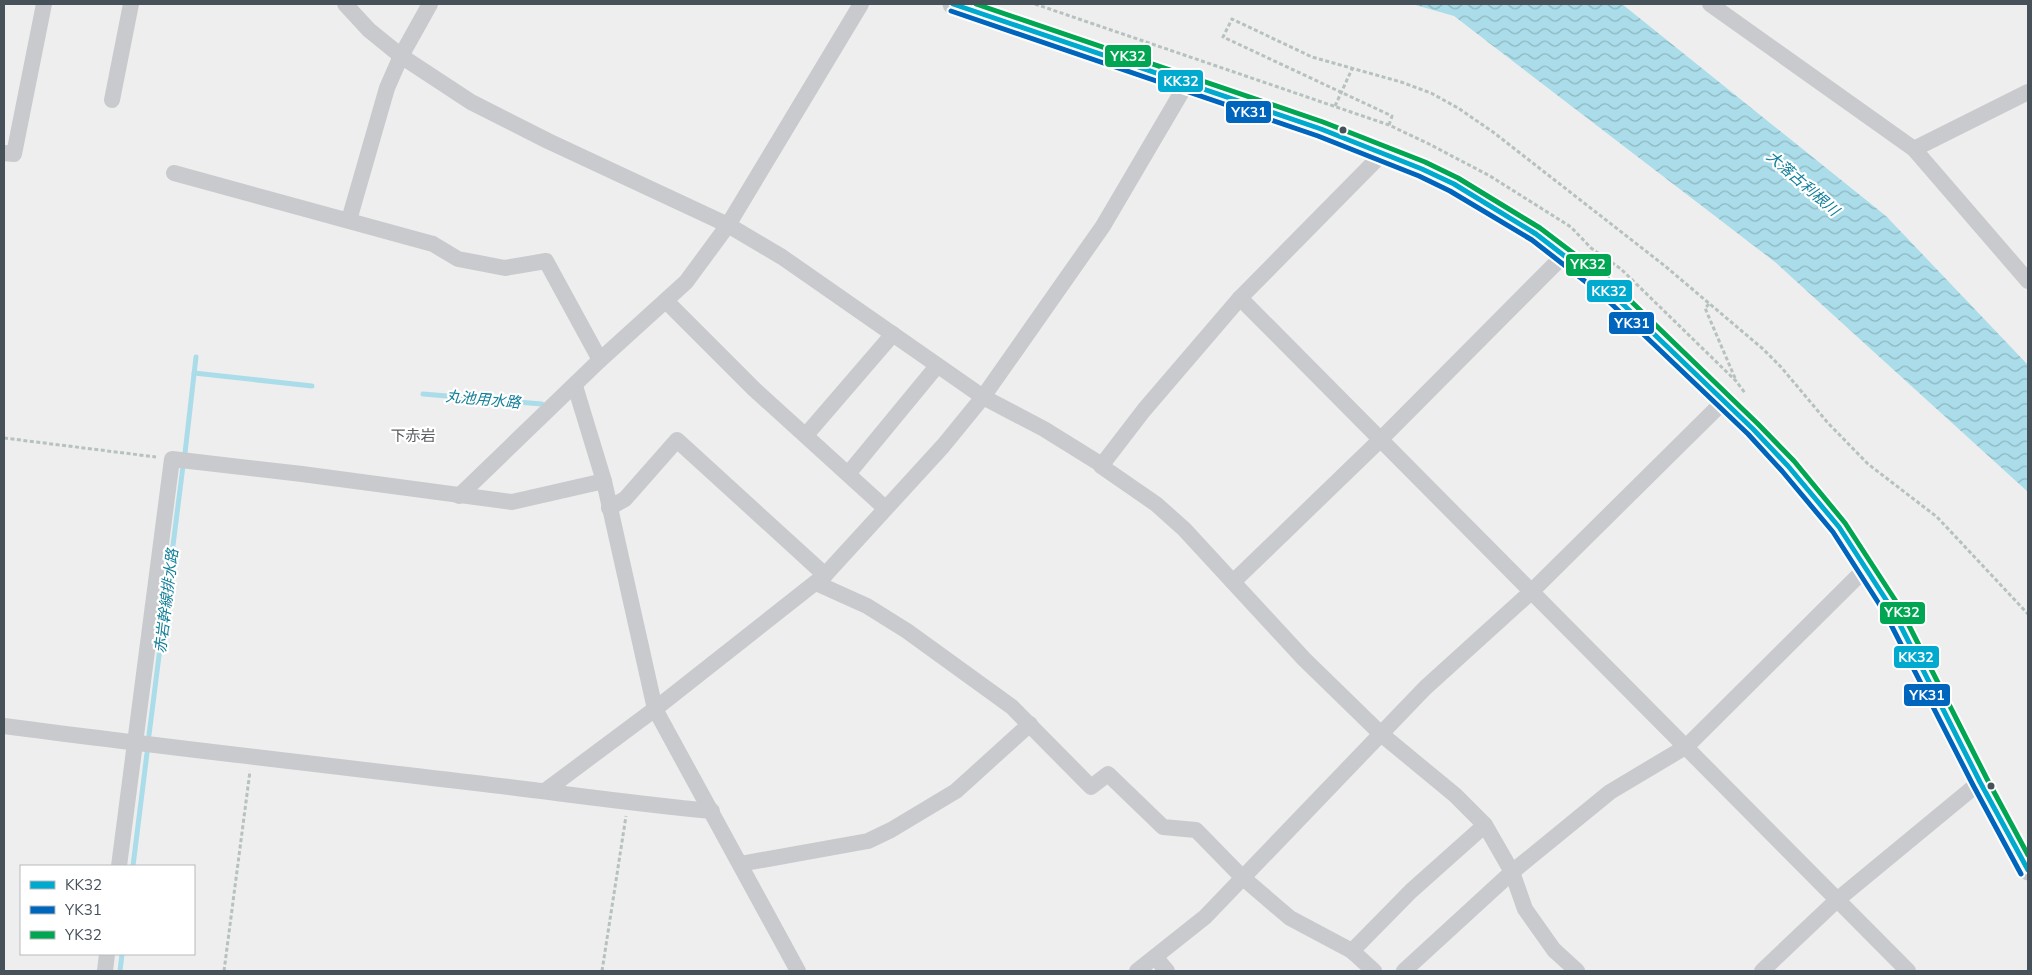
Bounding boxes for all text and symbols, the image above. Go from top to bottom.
line badge: YK32 [1104,44,1152,68]
text: YK32 [1109,47,1146,65]
line badge: KK32 [1157,69,1204,93]
text: KK32 [1163,72,1199,90]
line badge: YK31 [1225,100,1272,124]
text: YK31 [1230,103,1267,121]
unlabelled marker [1338,125,1348,135]
water label: 大落古利根川 [1763,146,1845,221]
line badge: YK32 [1565,253,1612,277]
text: YK32 [1569,255,1606,273]
line badge: KK32 [1586,279,1633,303]
text: KK32 [1591,282,1627,300]
line badge: YK31 [1608,311,1655,335]
text: YK31 [1613,314,1650,332]
water label: 丸池用水路 [445,386,523,412]
district label: 下赤岩 [390,426,436,445]
water label: 赤岩幹線排水路 [150,546,182,654]
line badge: YK32 [1879,601,1926,625]
text: YK32 [1883,603,1920,621]
line badge: KK32 [1893,645,1940,669]
text: KK32 [1898,648,1934,666]
line badge: YK31 [1903,683,1951,707]
text: YK31 [1908,686,1945,704]
unlabelled marker [1986,781,1996,791]
legend [20,865,195,955]
text: KK32 [65,875,102,894]
text: YK31 [64,900,102,919]
text: YK32 [64,925,102,944]

